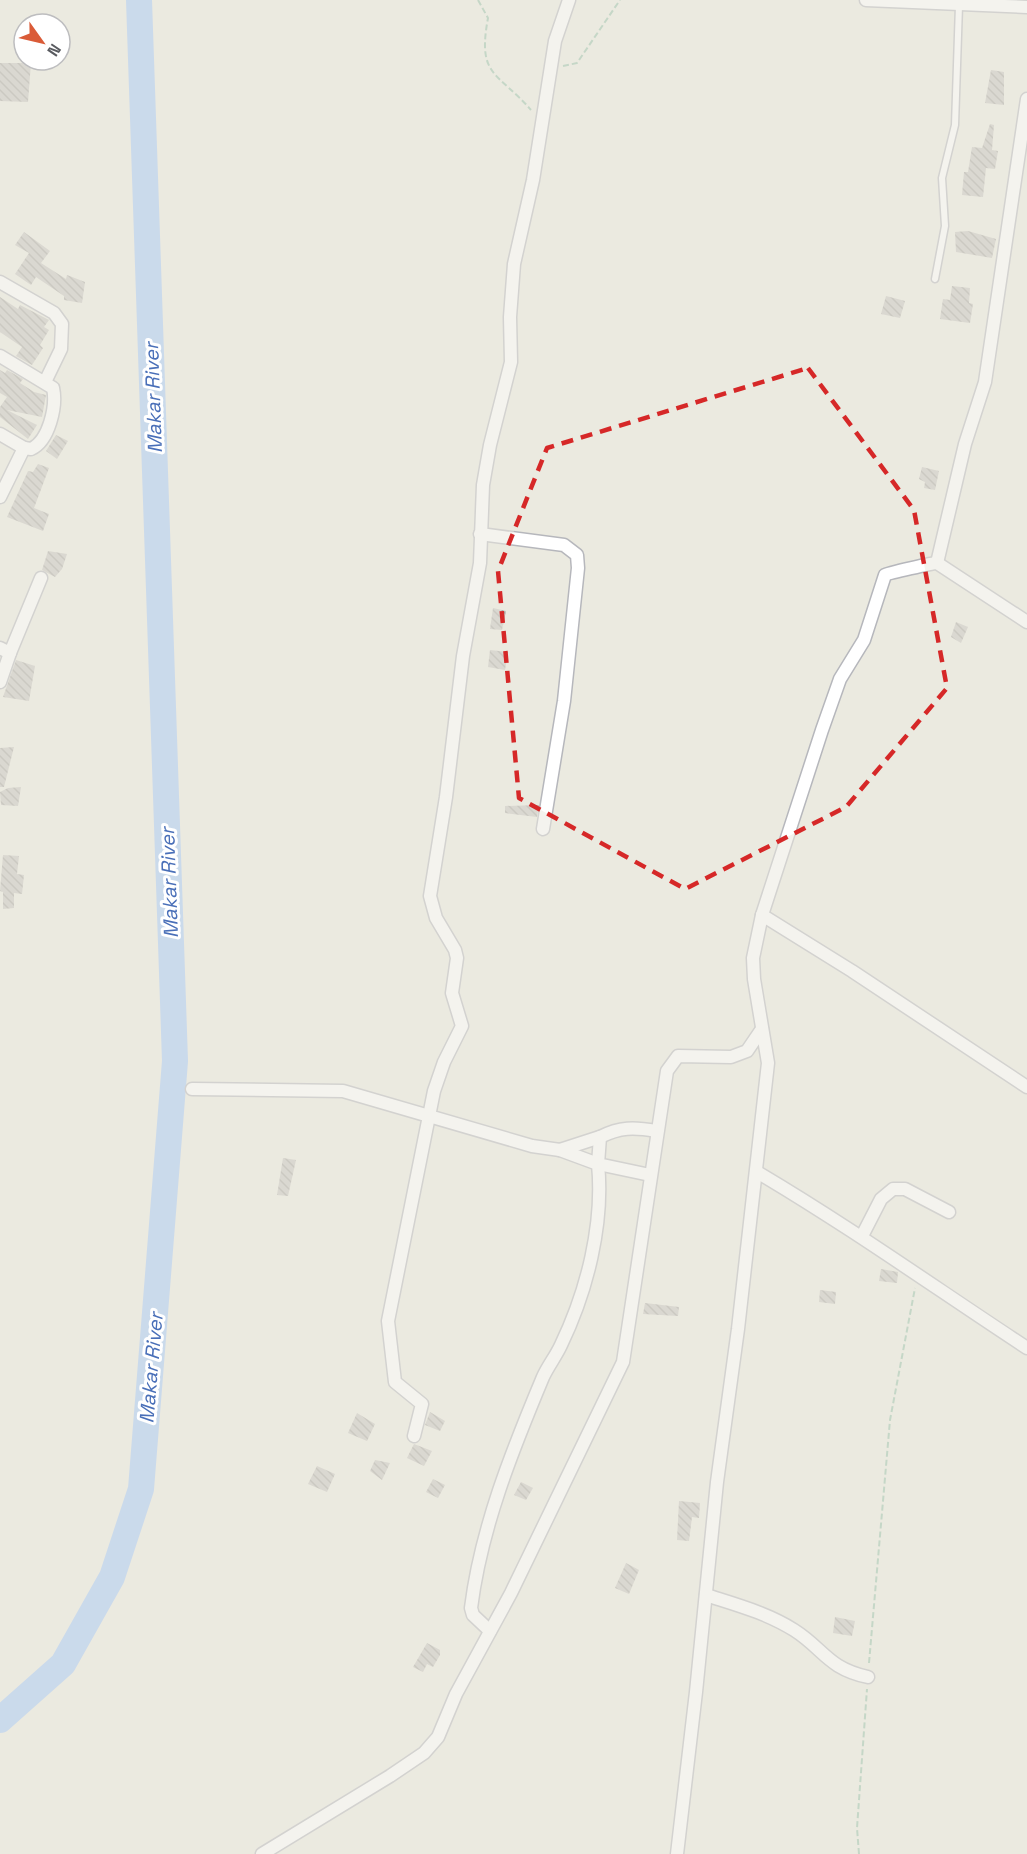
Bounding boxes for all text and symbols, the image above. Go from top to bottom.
north arrow [12,12,72,72]
text: N [42,40,66,60]
water label: Makar River [138,340,168,454]
water label: Makar River [154,825,184,939]
water label: Makar River [133,1309,169,1424]

